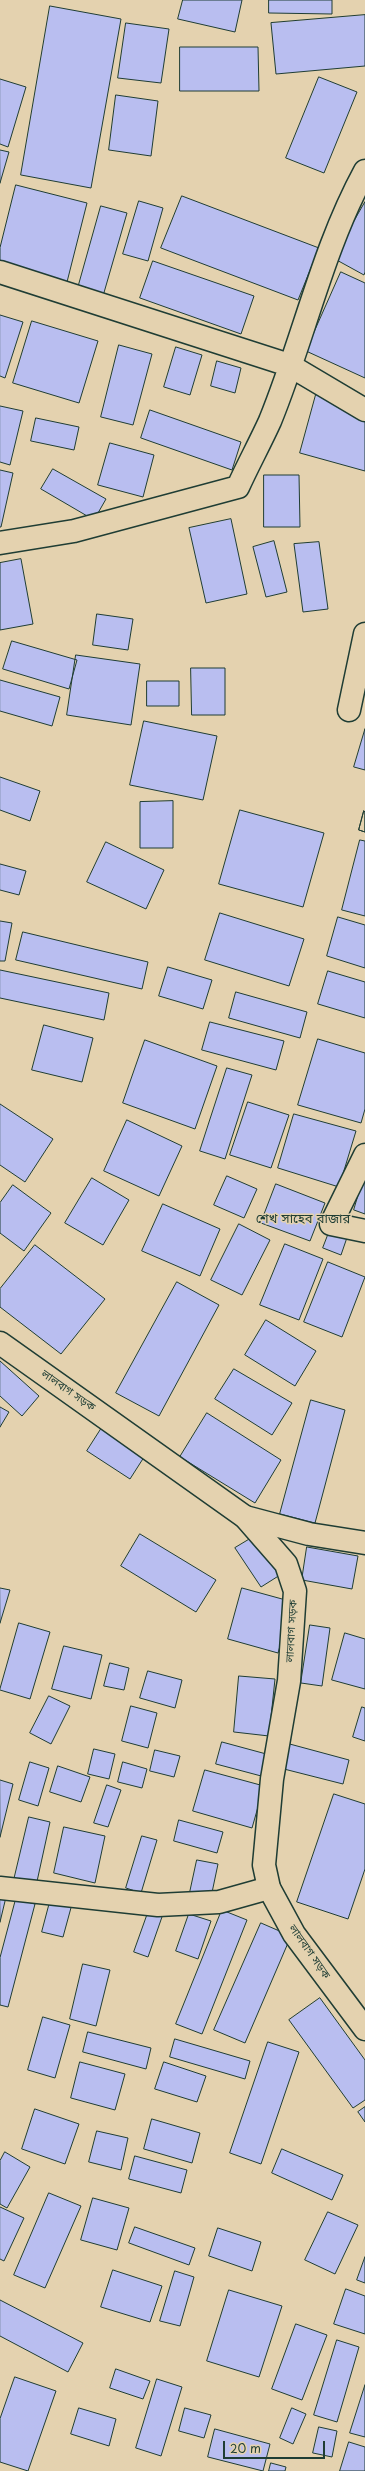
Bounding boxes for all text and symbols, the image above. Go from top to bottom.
district label: শেখ সাহেব বাজার [256,1211,350,1227]
street label: লালবাগ সড়ক [39,1368,97,1414]
street label: লালবাগ সড়ক [284,1599,300,1663]
street label: লালবাগ সড়ক [286,1923,332,1981]
scale bar [225,2433,327,2459]
text: 20 m [230,2439,261,2457]

